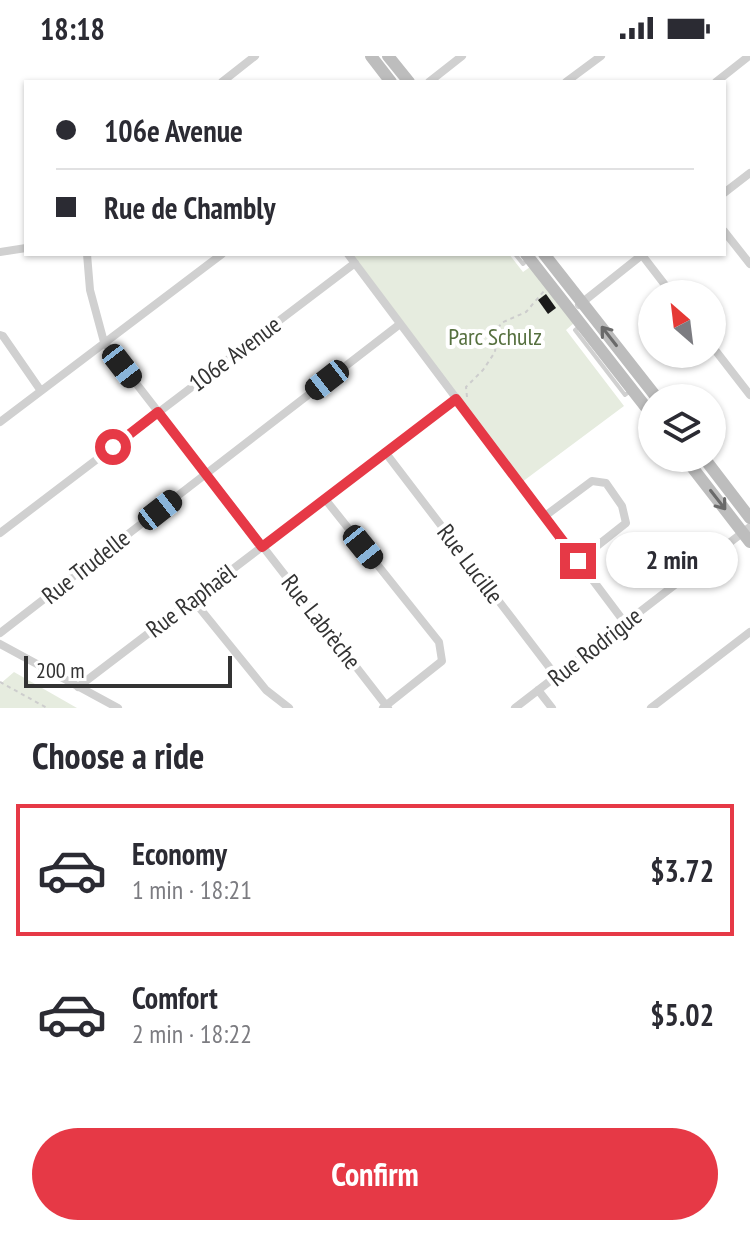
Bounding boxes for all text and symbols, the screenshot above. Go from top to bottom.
text: 18:18 [40,9,105,48]
text: 106e Avenue [104,111,243,150]
text: Rue de Chambly [104,188,275,227]
north arrow [638,280,726,368]
map controls [638,280,726,472]
street label: 106e Avenue [182,309,287,398]
park label: Parc Schulz [448,321,542,352]
one-way arrow [601,326,618,347]
car [98,340,146,392]
car [301,356,353,404]
button: layers [638,384,726,472]
route start [95,429,131,465]
car [134,486,186,534]
one-way arrow [709,489,726,510]
street label: Rue Lucille [430,518,510,610]
car [339,521,387,573]
street label: Rue Trudelle [35,523,136,611]
callout: 2 min [606,533,738,589]
route end [560,543,596,579]
text: 2 min [646,543,698,576]
street label: Rue Raphaël [140,557,242,644]
street label: Rue Labrèche [275,568,368,675]
street label: Rue Rodrigue [542,600,648,693]
scale bar [24,652,232,688]
text: 200 m [36,656,85,684]
text: Choose a ride [32,732,204,779]
icon: car [36,834,108,906]
text: Economy [132,834,227,873]
text: $3.72 [650,851,714,890]
text: 1 min · 18:21 [132,873,252,906]
icon: car [36,978,108,1050]
text: Comfort [132,978,218,1017]
text: $5.02 [650,995,714,1034]
text: 2 min · 18:22 [132,1017,252,1050]
button: Confirm [32,1128,718,1220]

